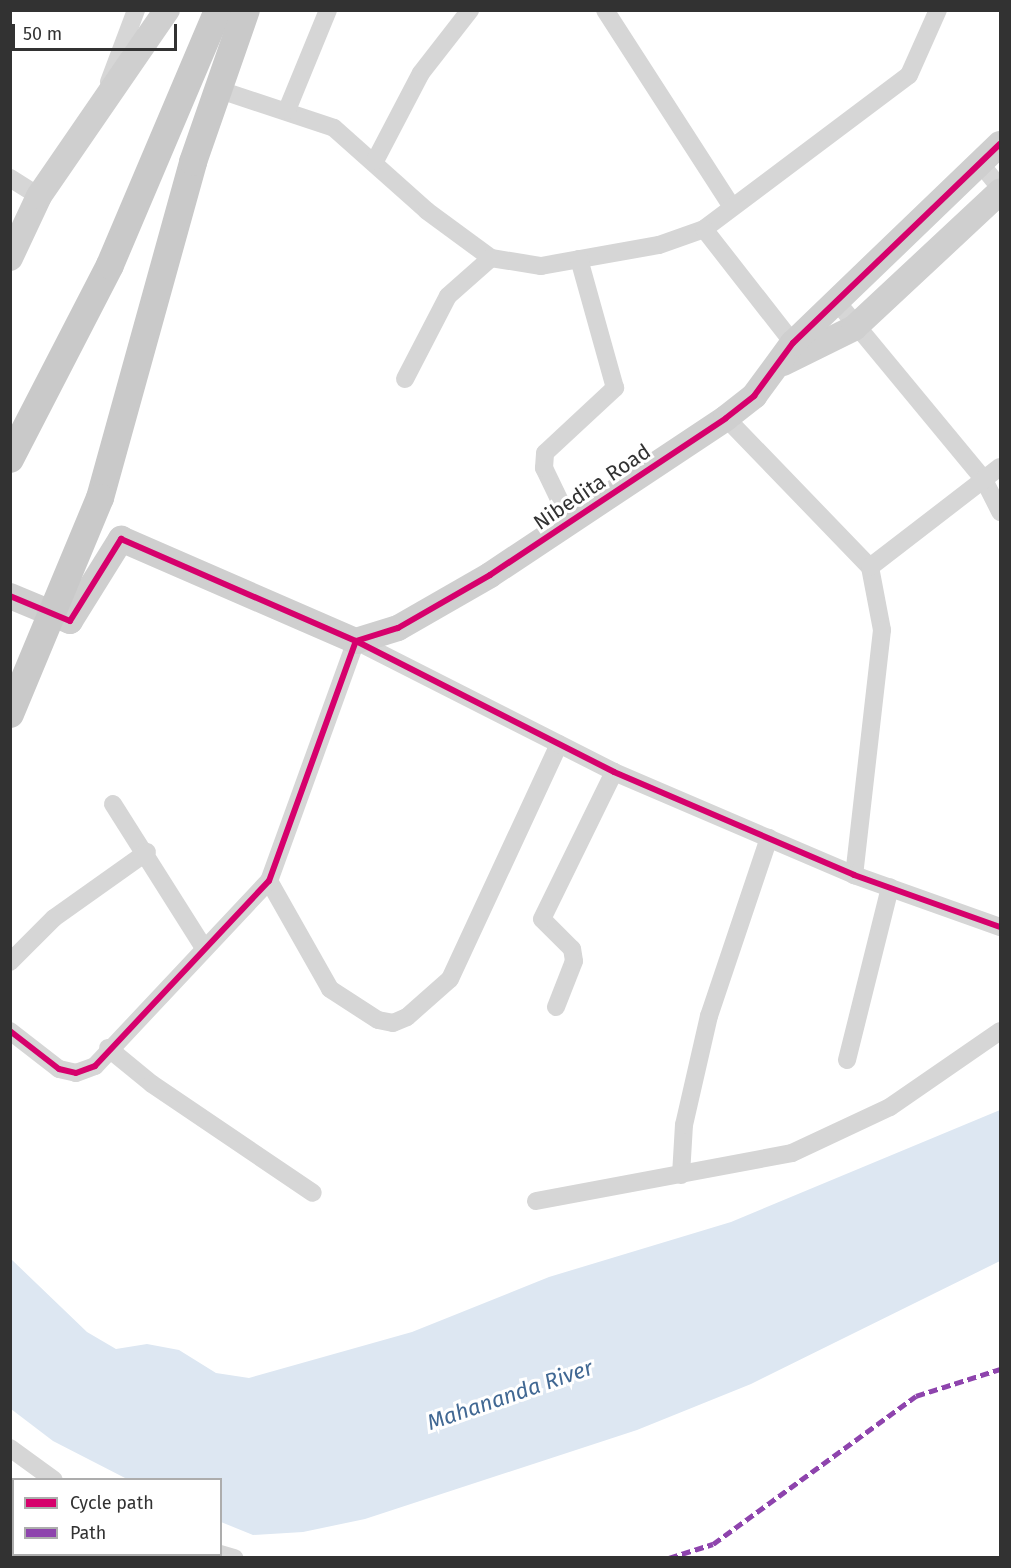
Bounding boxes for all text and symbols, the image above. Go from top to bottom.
scale bar [15,12,180,50]
text: 50 m [23,23,62,45]
street label: Nibedita Road [529,439,655,535]
water label: Mahananda River [424,1354,596,1436]
legend [12,1478,222,1556]
text: Cycle path [70,1492,154,1514]
text: Path [70,1522,106,1544]

